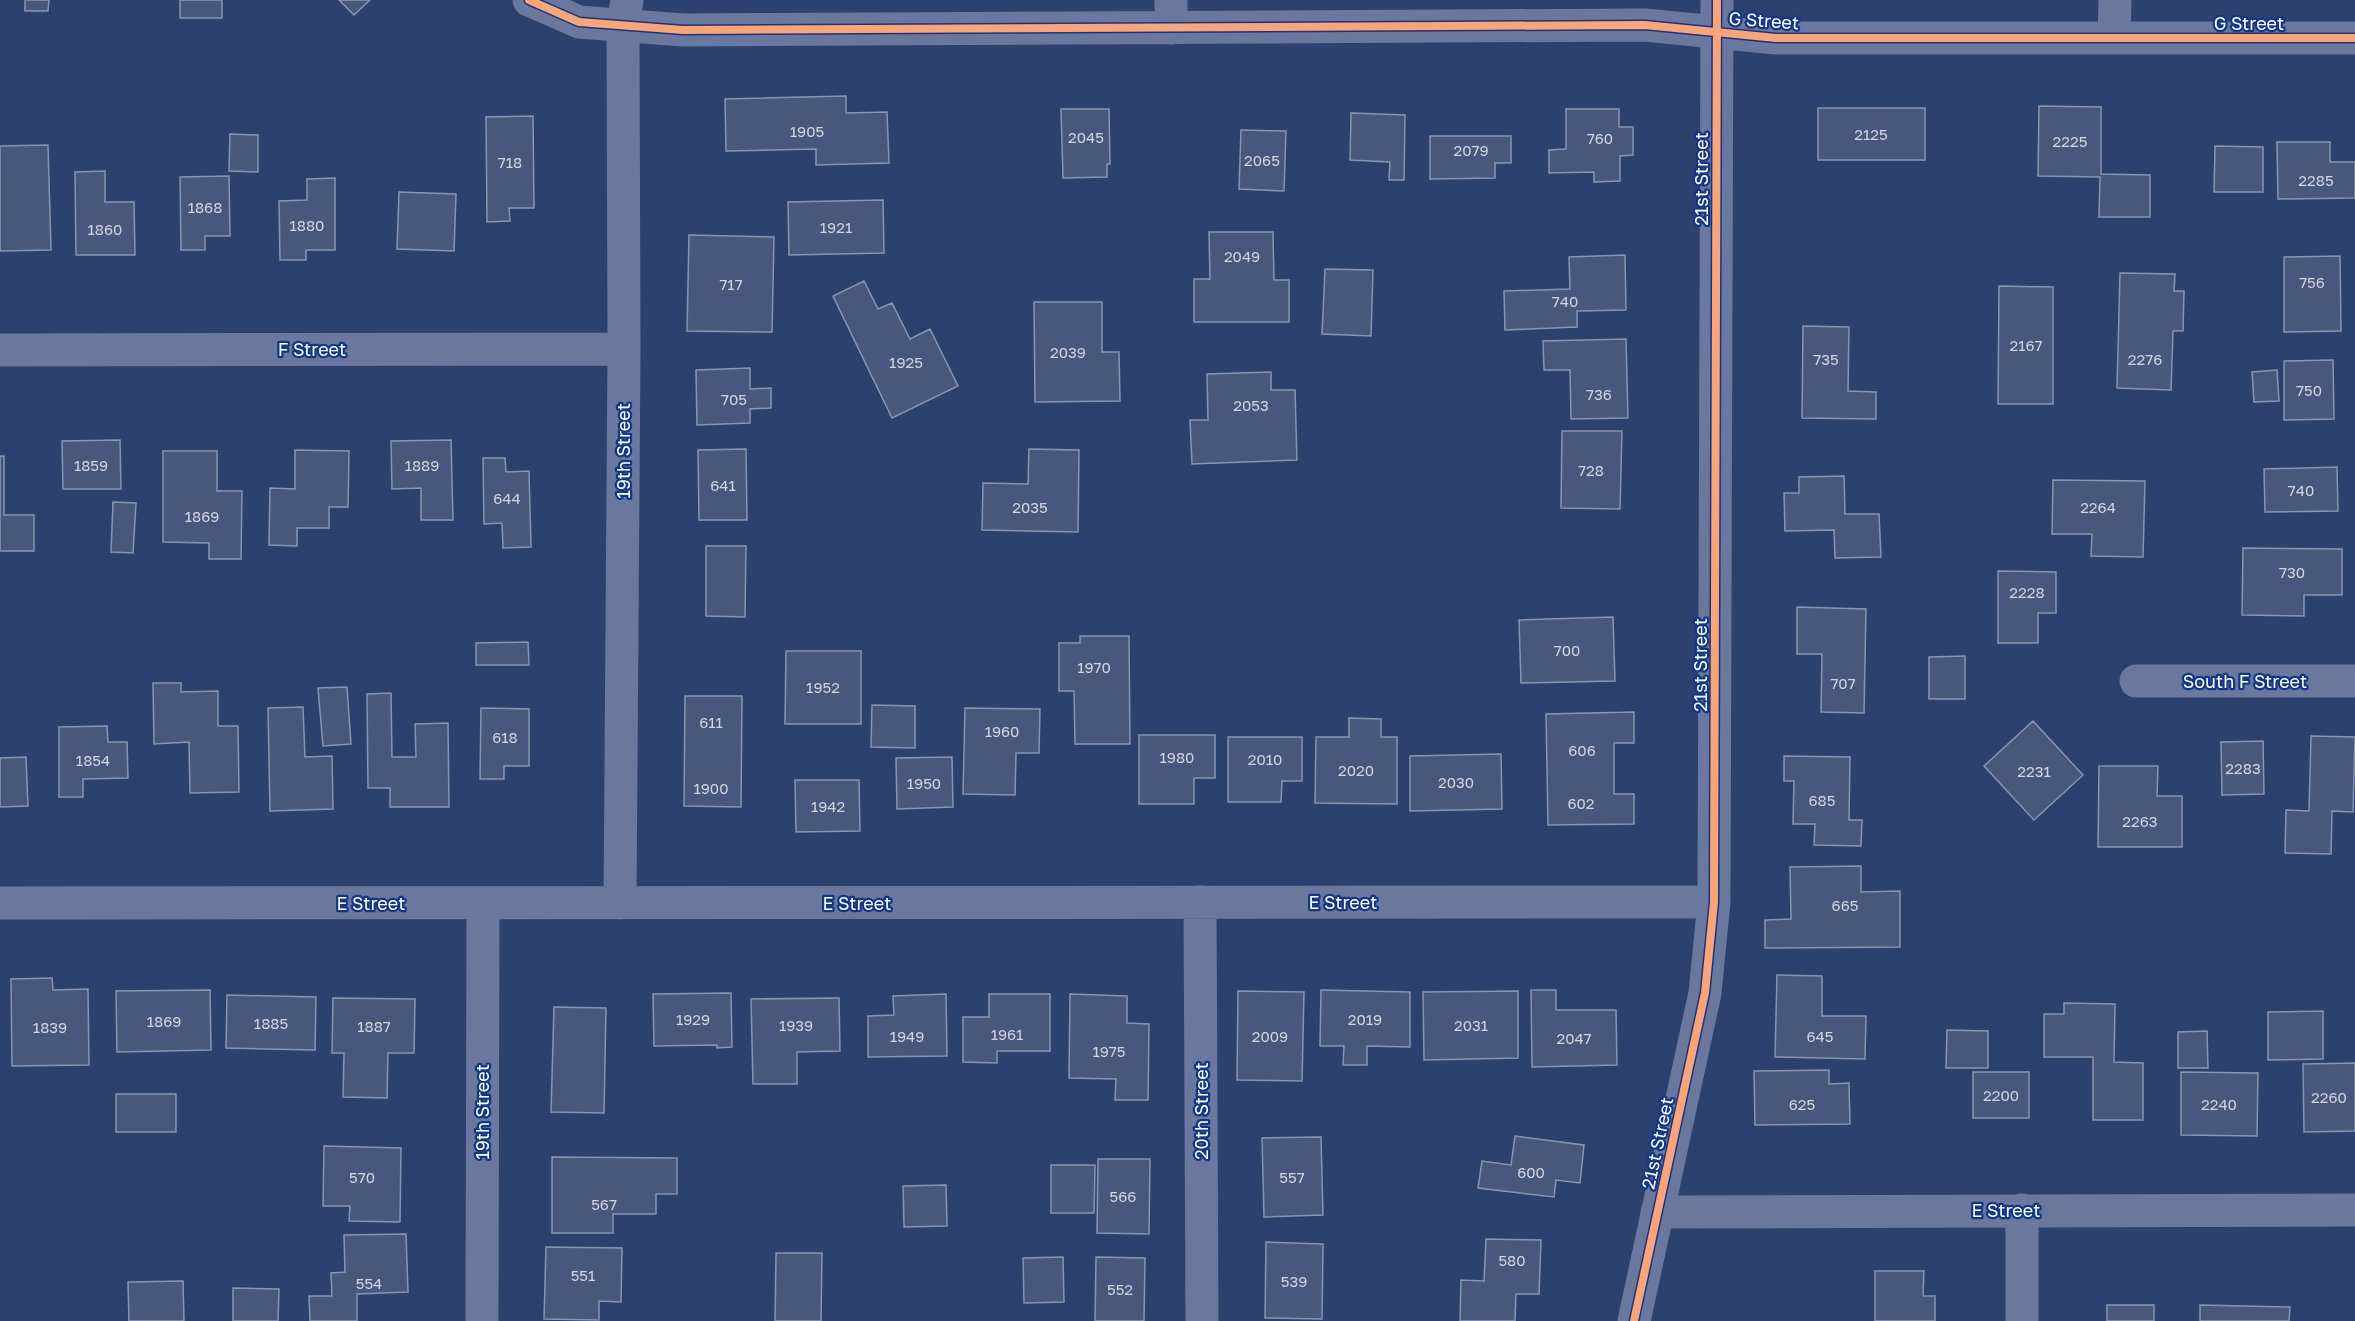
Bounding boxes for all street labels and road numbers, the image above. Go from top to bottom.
street label: G Street [1728,7,1800,33]
street label: G Street [2214,12,2284,34]
street label: 21st Street [1690,132,1712,226]
street label: F Street [278,338,346,360]
street label: 19th Street [612,403,634,499]
street label: 21st Street [1689,618,1711,712]
street label: South F Street [2183,670,2307,692]
street label: E Street [1309,891,1377,913]
street label: E Street [337,892,405,914]
street label: E Street [823,892,891,914]
street label: 20th Street [1190,1062,1212,1160]
street label: 19th Street [471,1064,493,1160]
street label: 21st Street [1636,1095,1678,1191]
street label: E Street [1972,1199,2040,1221]

